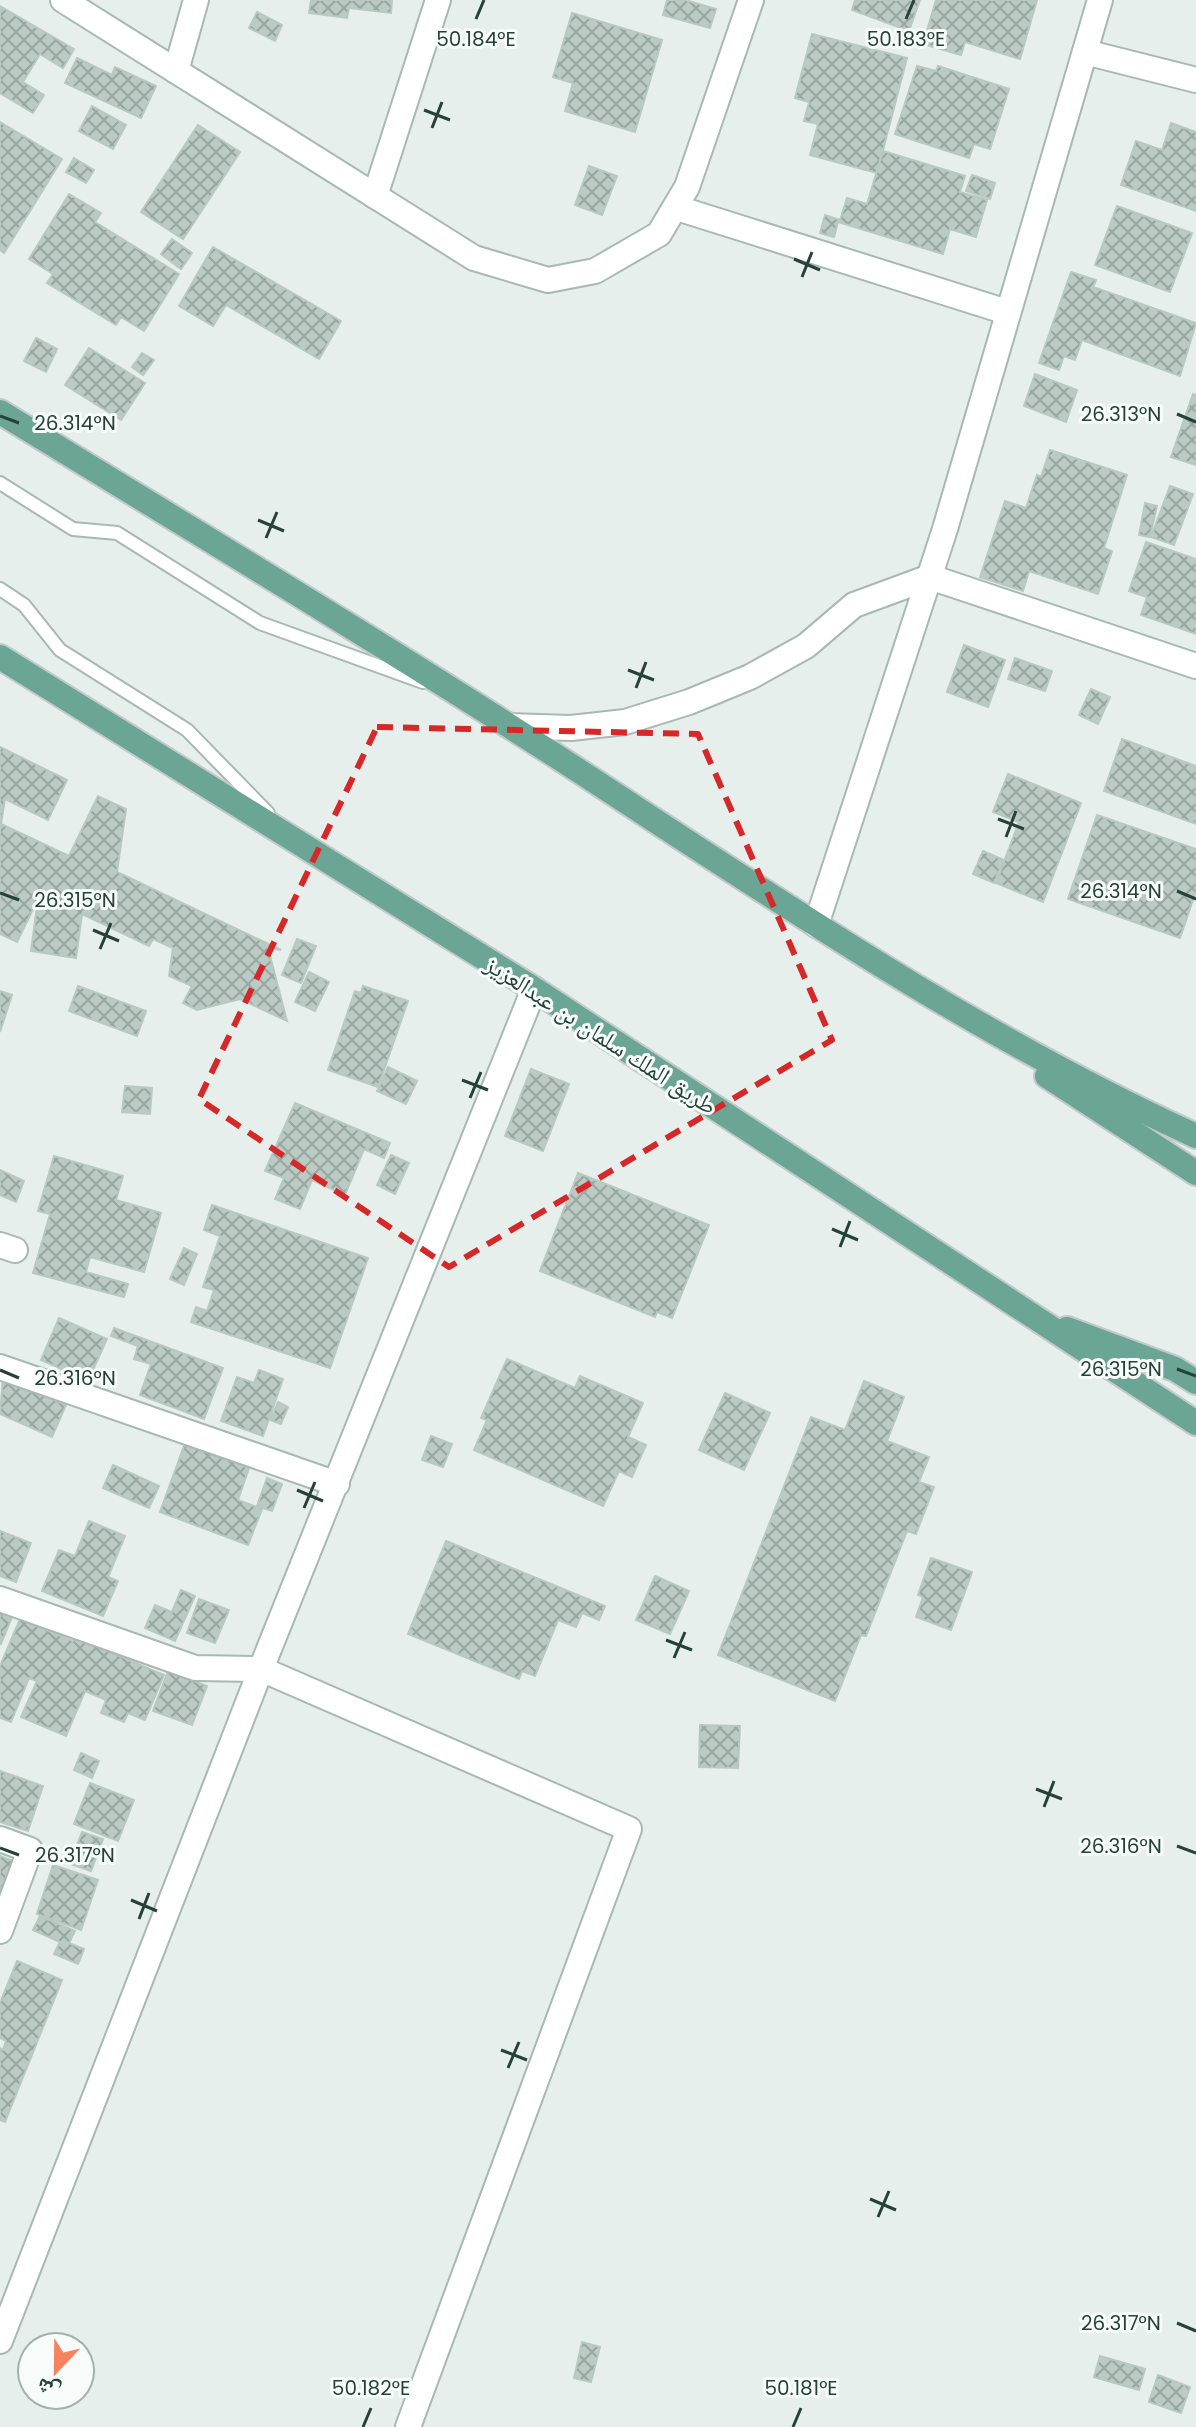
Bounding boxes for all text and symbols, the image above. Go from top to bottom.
text: 50.184°E [436,25,516,53]
text: 50.183°E [867,25,945,53]
text: 26.313°N [1081,400,1161,428]
text: 26.314°N [34,409,116,437]
text: 26.314°N [1080,877,1162,905]
text: 26.315°N [34,886,116,914]
street label: طريق الملك سلمان بن عبدالعزيز [478,947,723,1122]
text: 26.315°N [1080,1355,1162,1383]
text: 26.316°N [34,1364,116,1392]
text: 26.316°N [1080,1832,1162,1860]
text: 26.317°N [35,1841,115,1869]
text: 26.317°N [1081,2309,1161,2337]
north arrow [16,2331,96,2411]
text: ش [32,2370,65,2408]
text: 50.182°E [332,2374,410,2402]
text: 50.181°E [764,2374,838,2402]

